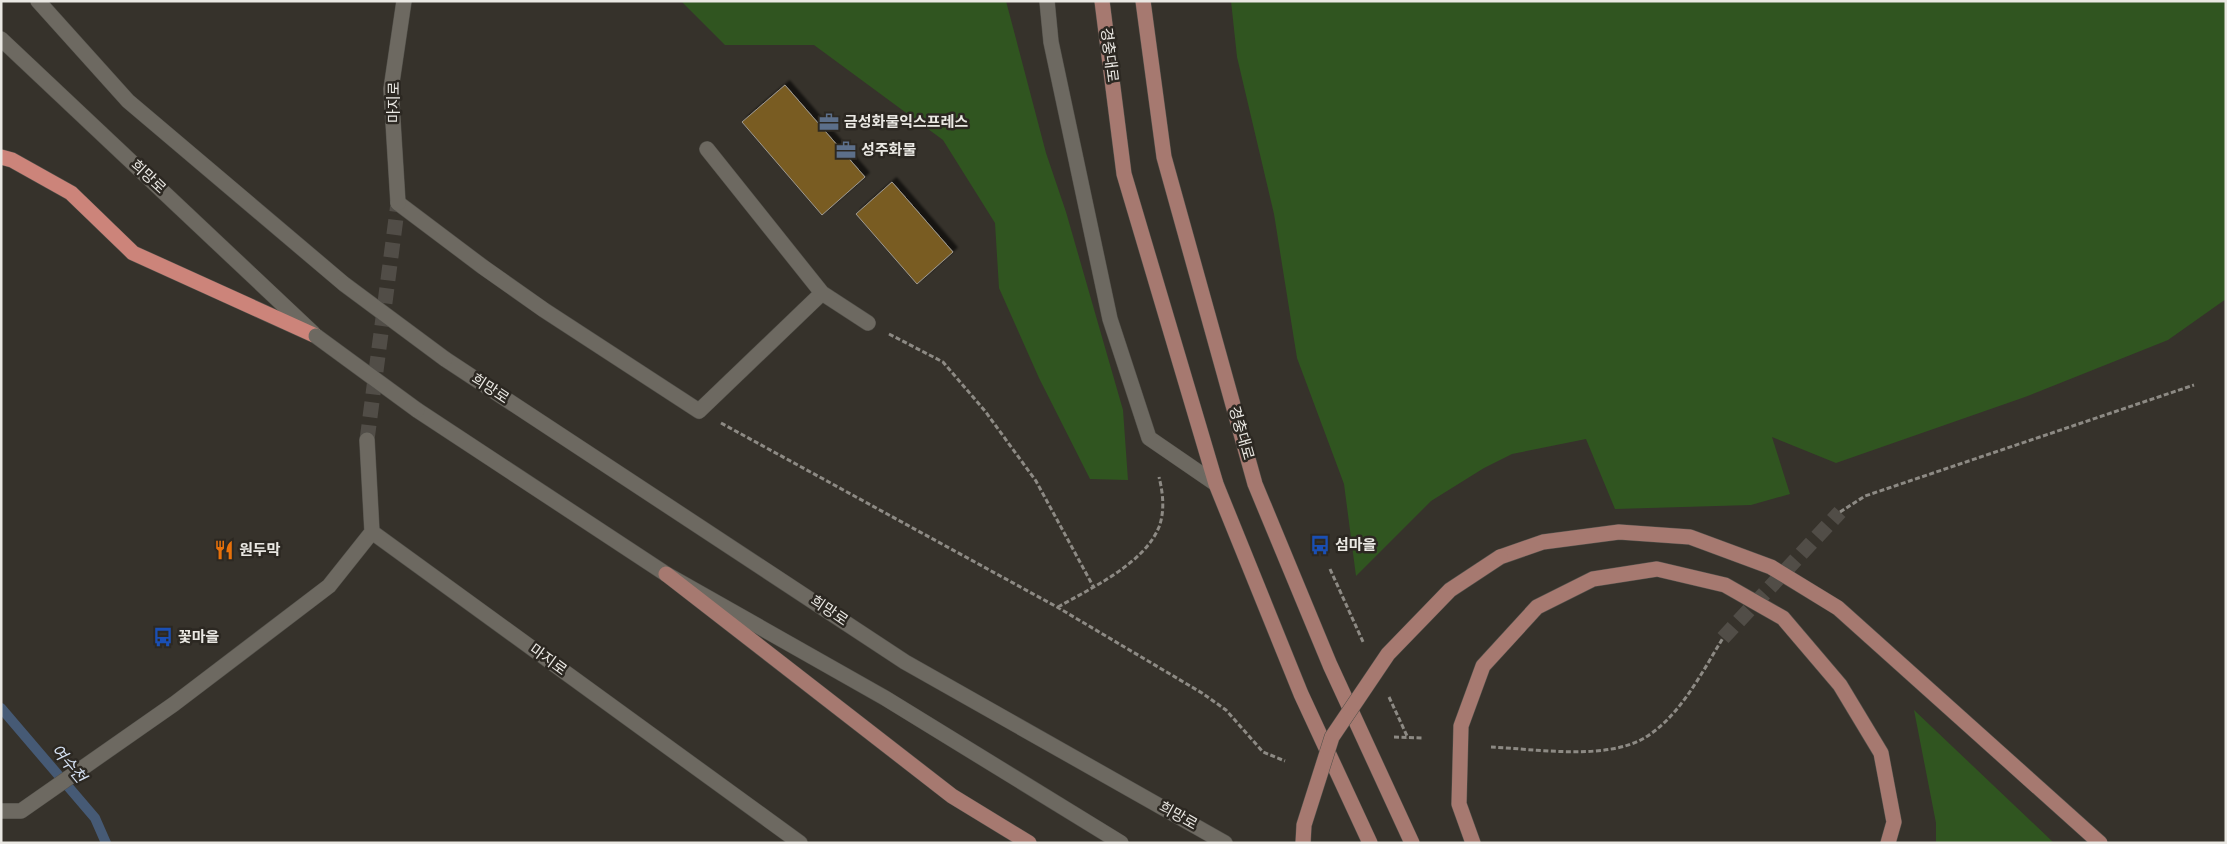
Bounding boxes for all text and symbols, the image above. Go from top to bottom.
street label: 경충대로 [1096,26,1122,84]
street label: 마지로 [385,81,404,123]
office icon: 금성화물익스프레스 [818,111,840,133]
place label: 금성화물익스프레스 [844,113,968,132]
office icon: 성주화물 [835,139,857,161]
place label: 성주화물 [861,141,916,160]
street label: 희망로 [126,156,170,198]
street label: 희망로 [467,370,513,408]
street label: 경충대로 [1224,404,1258,462]
bus stop icon: 섬마을 [1309,534,1331,556]
place label: 섬마을 [1335,536,1377,555]
restaurant icon: 원두막 [213,539,235,561]
place label: 원두막 [239,541,281,560]
street label: 희망로 [807,592,851,630]
bus stop icon: 꽃마을 [152,626,174,648]
place label: 꽃마을 [178,628,220,647]
street label: 마지로 [526,640,570,680]
water label: 여수천 [47,741,91,789]
street label: 희망로 [1155,798,1201,834]

